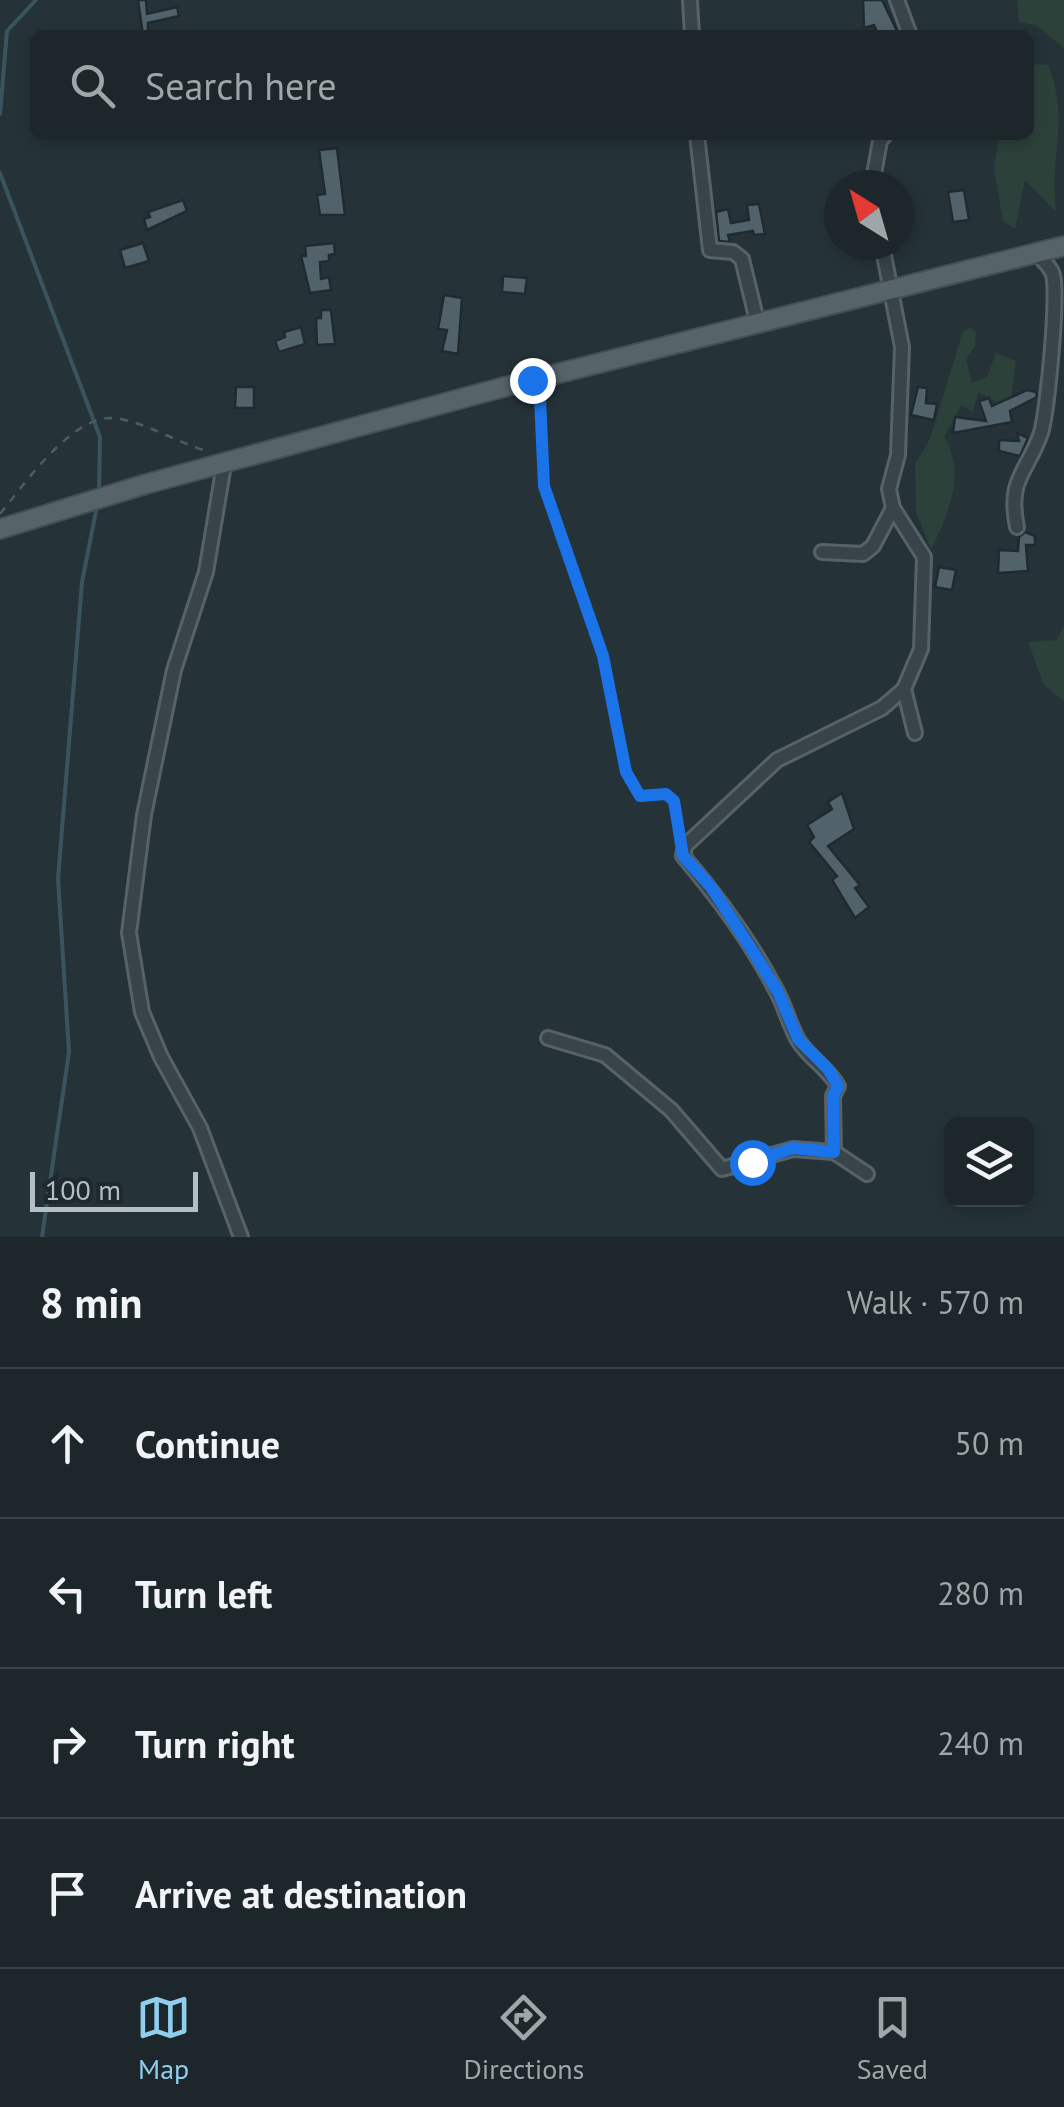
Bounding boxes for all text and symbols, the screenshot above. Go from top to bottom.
search box [30,30,1034,140]
icon: search [65,58,120,113]
text: Search here [145,61,337,110]
north arrow [824,170,914,260]
route end [510,358,556,404]
map controls [944,1117,1034,1207]
button: layers [944,1117,1034,1207]
route start [730,1140,776,1186]
scale bar [30,1167,198,1212]
text: 100 m [45,1171,121,1208]
text: 8 min [40,1275,142,1330]
text: Walk · 570 m [847,1281,1024,1323]
icon: ahead [40,1416,95,1471]
text: Continue [135,1419,280,1468]
text: 50 m [955,1422,1024,1464]
icon: left [40,1566,95,1621]
text: Turn left [135,1569,272,1618]
text: 280 m [937,1572,1024,1614]
icon: right [40,1716,95,1771]
text: Turn right [135,1719,295,1768]
text: 240 m [937,1722,1024,1764]
icon: arrive [40,1866,95,1921]
text: Arrive at destination [135,1869,467,1918]
tab: Map [136,1990,191,2087]
tab: Directions [463,1990,584,2087]
tab: Saved [857,1990,928,2087]

